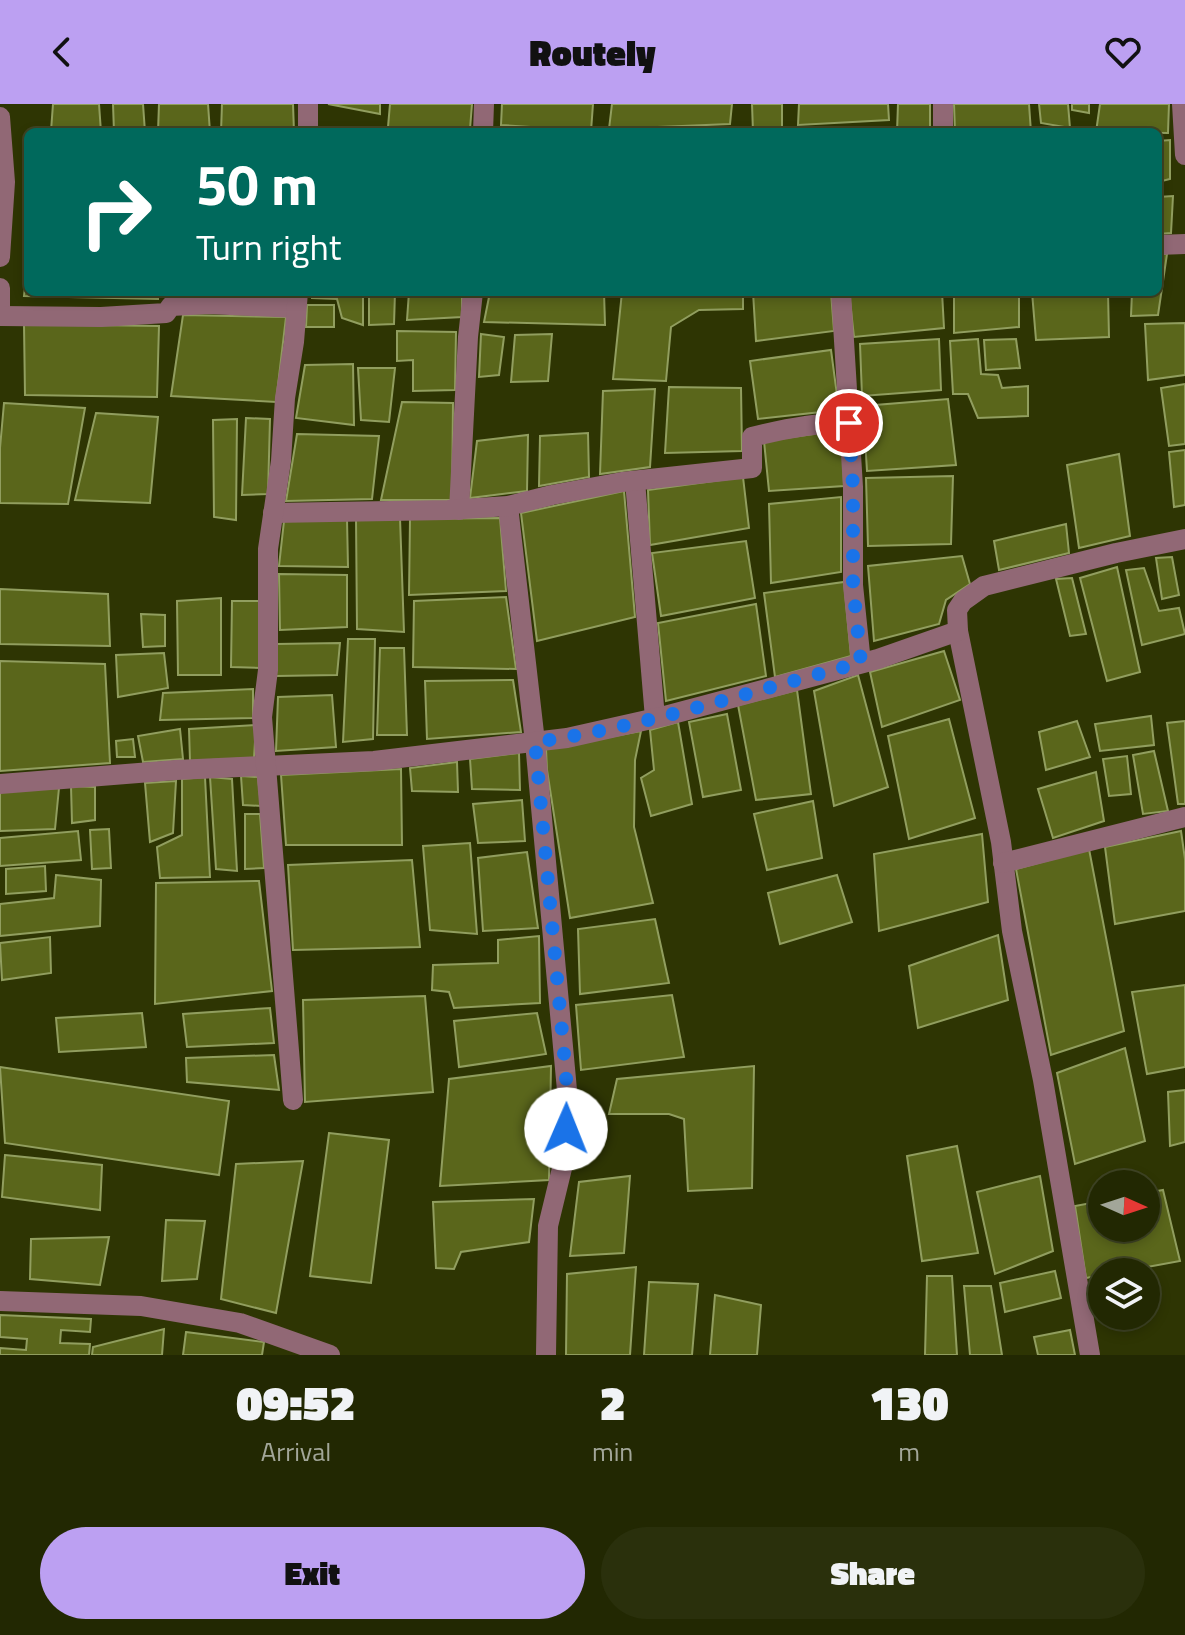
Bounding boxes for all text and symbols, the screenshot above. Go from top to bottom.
text: Routely [529,25,656,80]
icon: back [40,30,84,74]
icon: heart [1101,30,1145,74]
text: 50 m [196,142,318,227]
icon: right [64,160,168,264]
text: Turn right [196,219,341,274]
pin [815,389,883,457]
icon: arrive [827,401,871,445]
position arrow [524,1087,608,1171]
north arrow [1088,1170,1160,1242]
map controls [1088,1170,1160,1330]
button: layers [1088,1258,1160,1330]
text: 09:52 [236,1366,356,1439]
text: 2 [599,1366,626,1439]
text: 130 [870,1366,949,1439]
text: Arrival [261,1432,331,1471]
text: min [592,1432,633,1471]
text: m [898,1432,920,1471]
button: Exit [40,1527,585,1619]
button: Share [601,1527,1145,1619]

